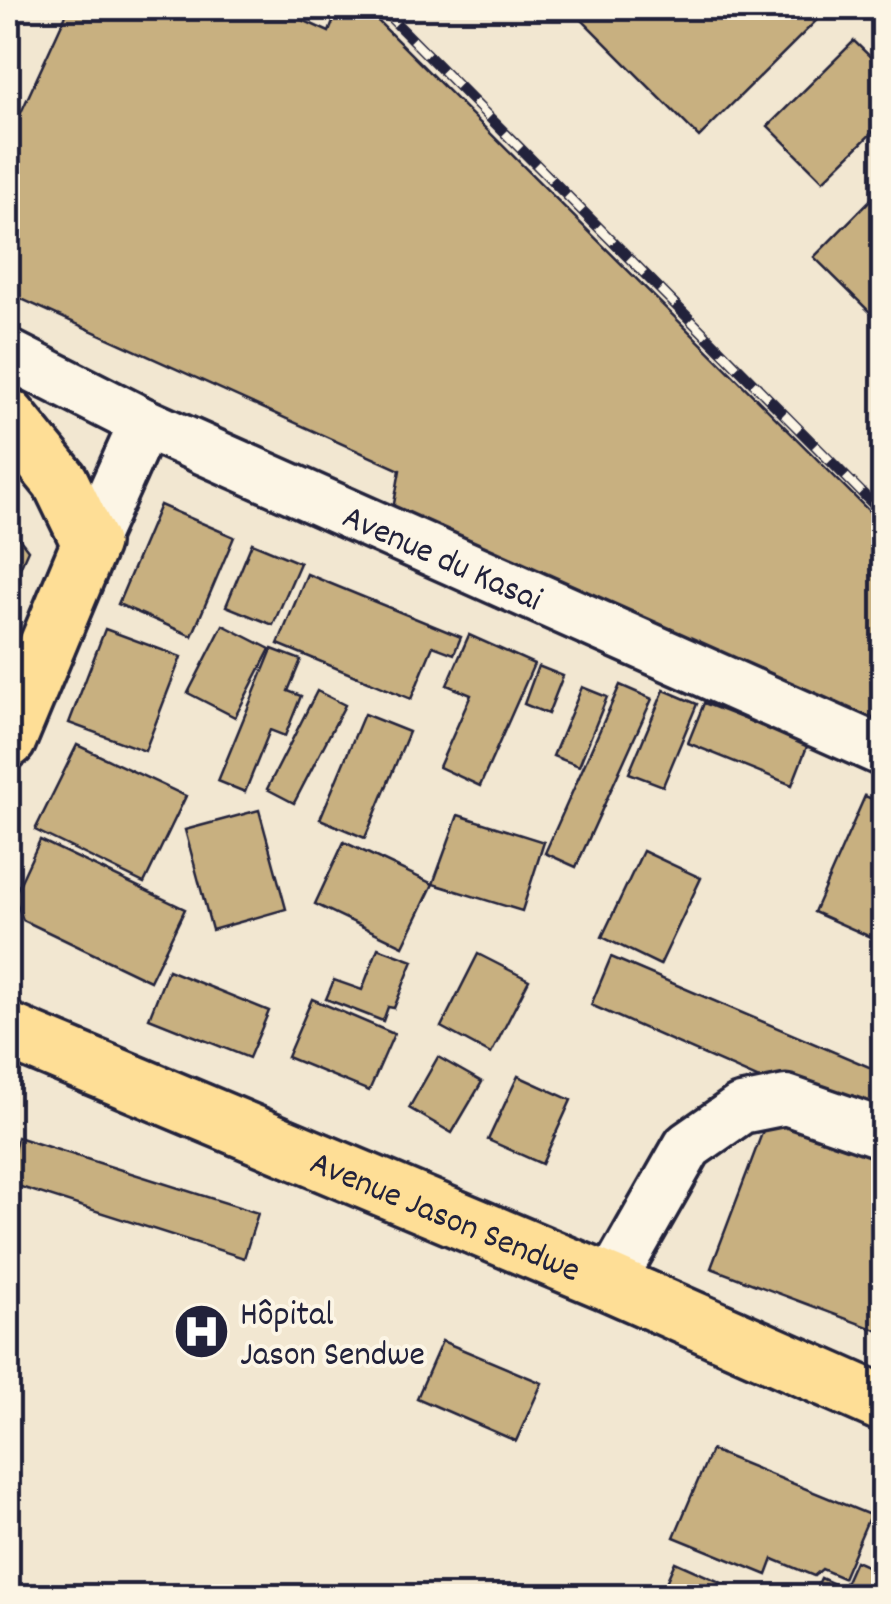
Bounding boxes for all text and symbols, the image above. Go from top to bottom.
street label: Avenue du Kasai [334,494,549,627]
street label: Avenue Jason Sendwe [301,1140,587,1298]
place label: Hôpital Jason Sendwe [240,1292,425,1382]
hospital icon: Hôpital Jason Sendwe [171,1302,231,1362]

